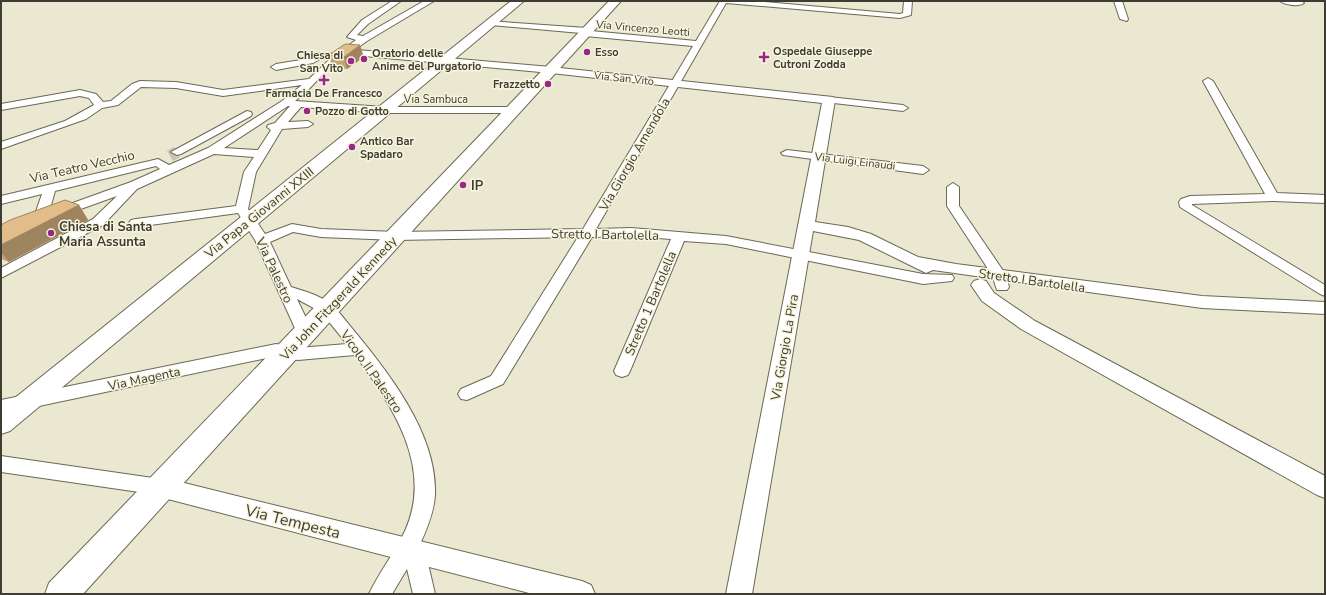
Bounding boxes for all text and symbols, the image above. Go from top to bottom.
street label: Via Vincenzo Leotti [594,17,690,40]
place label: Ospedale Giuseppe Cutroni Zodda [773,44,872,72]
place label: Esso [595,45,619,60]
place label: Oratorio delle Anime del Purgatorio [372,46,481,74]
marker: Esso [582,47,592,57]
place label: Chiesa di San Vito [297,48,343,76]
marker: Ospedale Giuseppe Cutroni Zodda [758,51,770,63]
marker: Oratorio delle Anime del Purgatorio [359,54,369,64]
marker: Chiesa di San Vito [346,56,356,66]
street label: Via San Vito [592,68,655,89]
marker: Farmacia De Francesco [319,75,329,85]
place label: Frazzetto [493,77,540,92]
marker: Frazzetto [543,79,553,89]
place label: Farmacia De Francesco [266,86,382,101]
street label: Via Sambuca [403,92,468,107]
street label: Via Giorgio Amendola [595,95,675,215]
place label: Pozzo di Gotto [315,104,389,119]
marker: Pozzo di Gotto [302,106,312,116]
place label: Antico Bar Spadaro [360,134,415,162]
marker: Antico Bar Spadaro [347,142,357,152]
street label: Via Teatro Vecchio [27,146,136,188]
street label: Via Luigi Einaudi [813,149,896,174]
street label: Via Papa Giovanni XXIII [200,163,318,263]
place label: IP [471,177,484,195]
marker: IP [458,180,468,190]
place label: Chiesa di Santa Maria Assunta [59,218,152,251]
street label: Stretto I Bartolella [551,225,659,245]
marker: Chiesa di Santa Maria Assunta [46,228,56,238]
street label: Via John Fitzgerald Kennedy [276,232,401,365]
street label: Via Palestro [251,234,297,306]
street label: Stretto 1 Bartolella [621,248,681,359]
street label: Stretto I Bartolella [977,265,1086,297]
street label: Via Giorgio La Pira [767,293,803,403]
street label: Vicolo II Palestro [335,326,407,417]
street label: Via Magenta [105,363,182,396]
street label: Via Tempesta [242,499,343,544]

